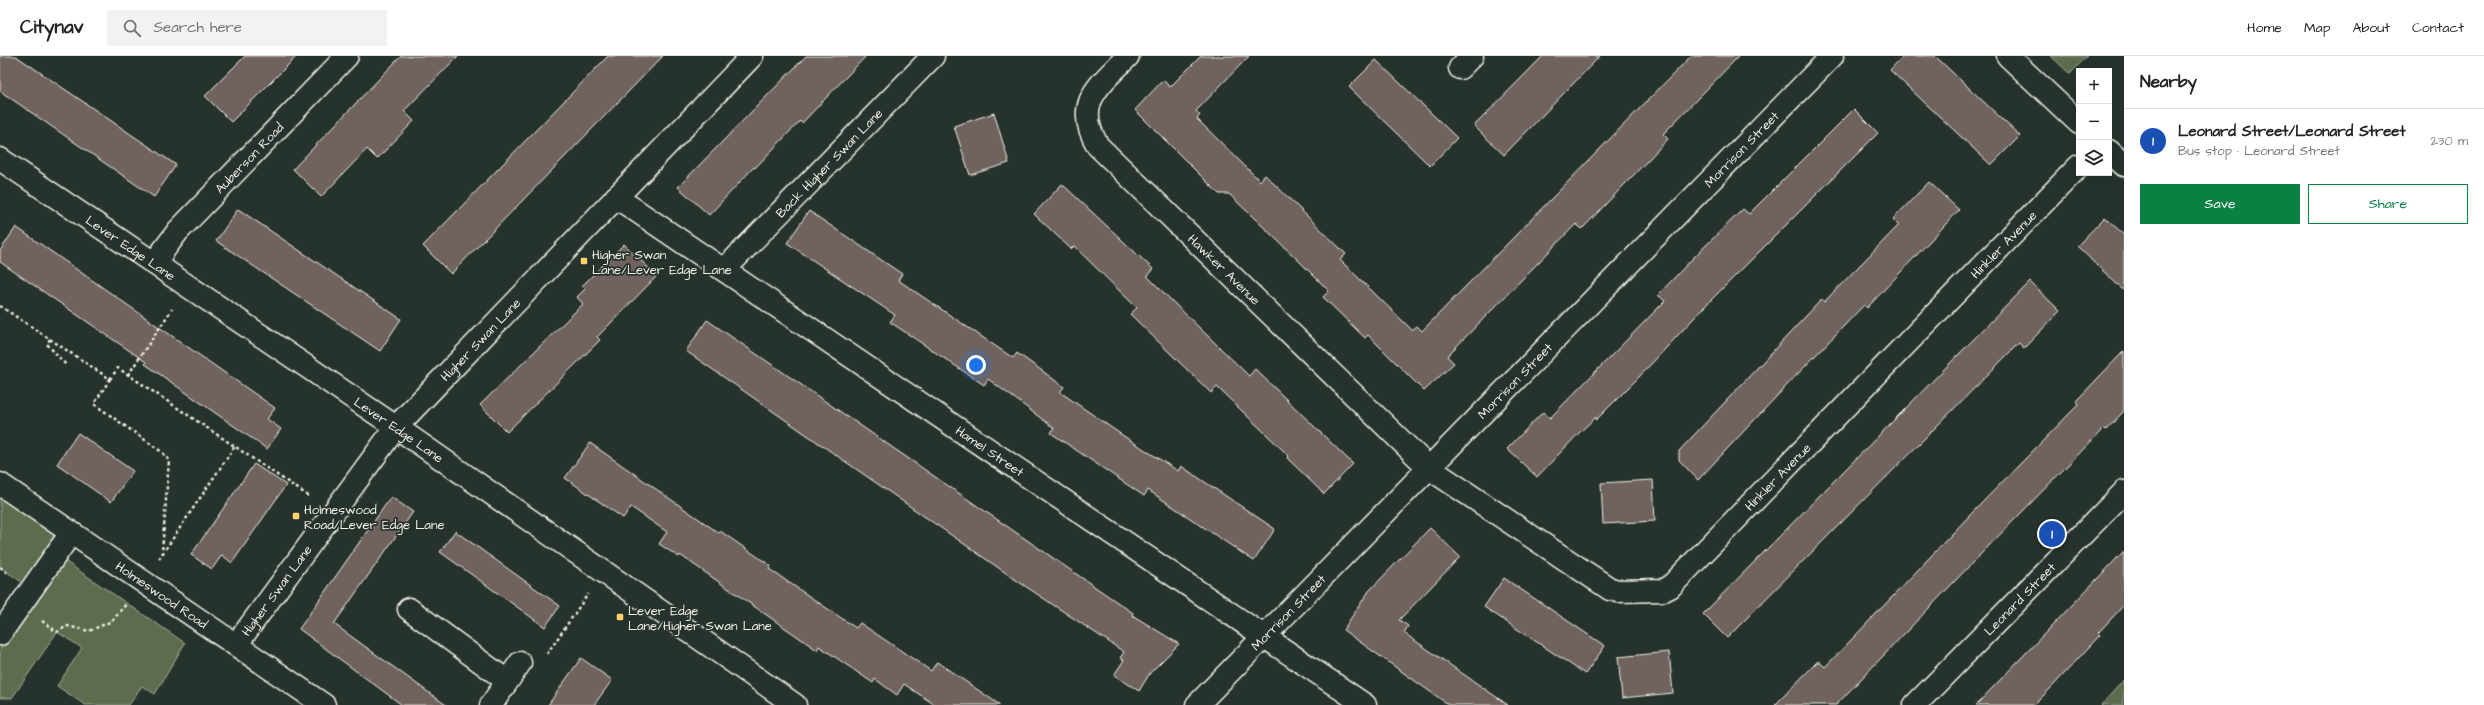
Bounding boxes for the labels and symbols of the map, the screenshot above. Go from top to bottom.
street label: Back Higher Swan Lane [772,105,887,222]
street label: Morrison Street [1700,107,1784,192]
street label: Auberson Road [211,119,288,198]
street label: Hinkler Avenue [1967,207,2041,283]
street label: Lever Edge Lane [82,212,179,285]
street label: Hawker Avenue [1184,230,1264,309]
place label: Higher Swan Lane/Lever Edge Lane [592,246,732,280]
marker: Higher Swan Lane/Lever Edge Lane [579,256,589,266]
street label: Higher Swan Lane [437,294,525,385]
street label: Morrison Street [1474,339,1557,423]
your location [966,355,986,375]
street label: Lever Edge Lane [350,393,447,467]
street label: Hamel Street [952,422,1028,482]
street label: Hinkler Avenue [1741,439,1815,515]
place label: Holmeswood Road/Lever Edge Lane [304,501,444,535]
marker: Holmeswood Road/Lever Edge Lane [291,511,301,521]
pin: 1 [2039,519,2065,549]
street label: Higher Swan Lane [238,542,316,640]
street label: Holmeswood Road [112,557,211,633]
street label: Leonard Street [1980,558,2061,640]
street label: Morrison Street [1247,570,1331,655]
place label: Lever Edge Lane/Higher Swan Lane [628,602,772,636]
marker: Lever Edge Lane/Higher Swan Lane [615,612,625,622]

